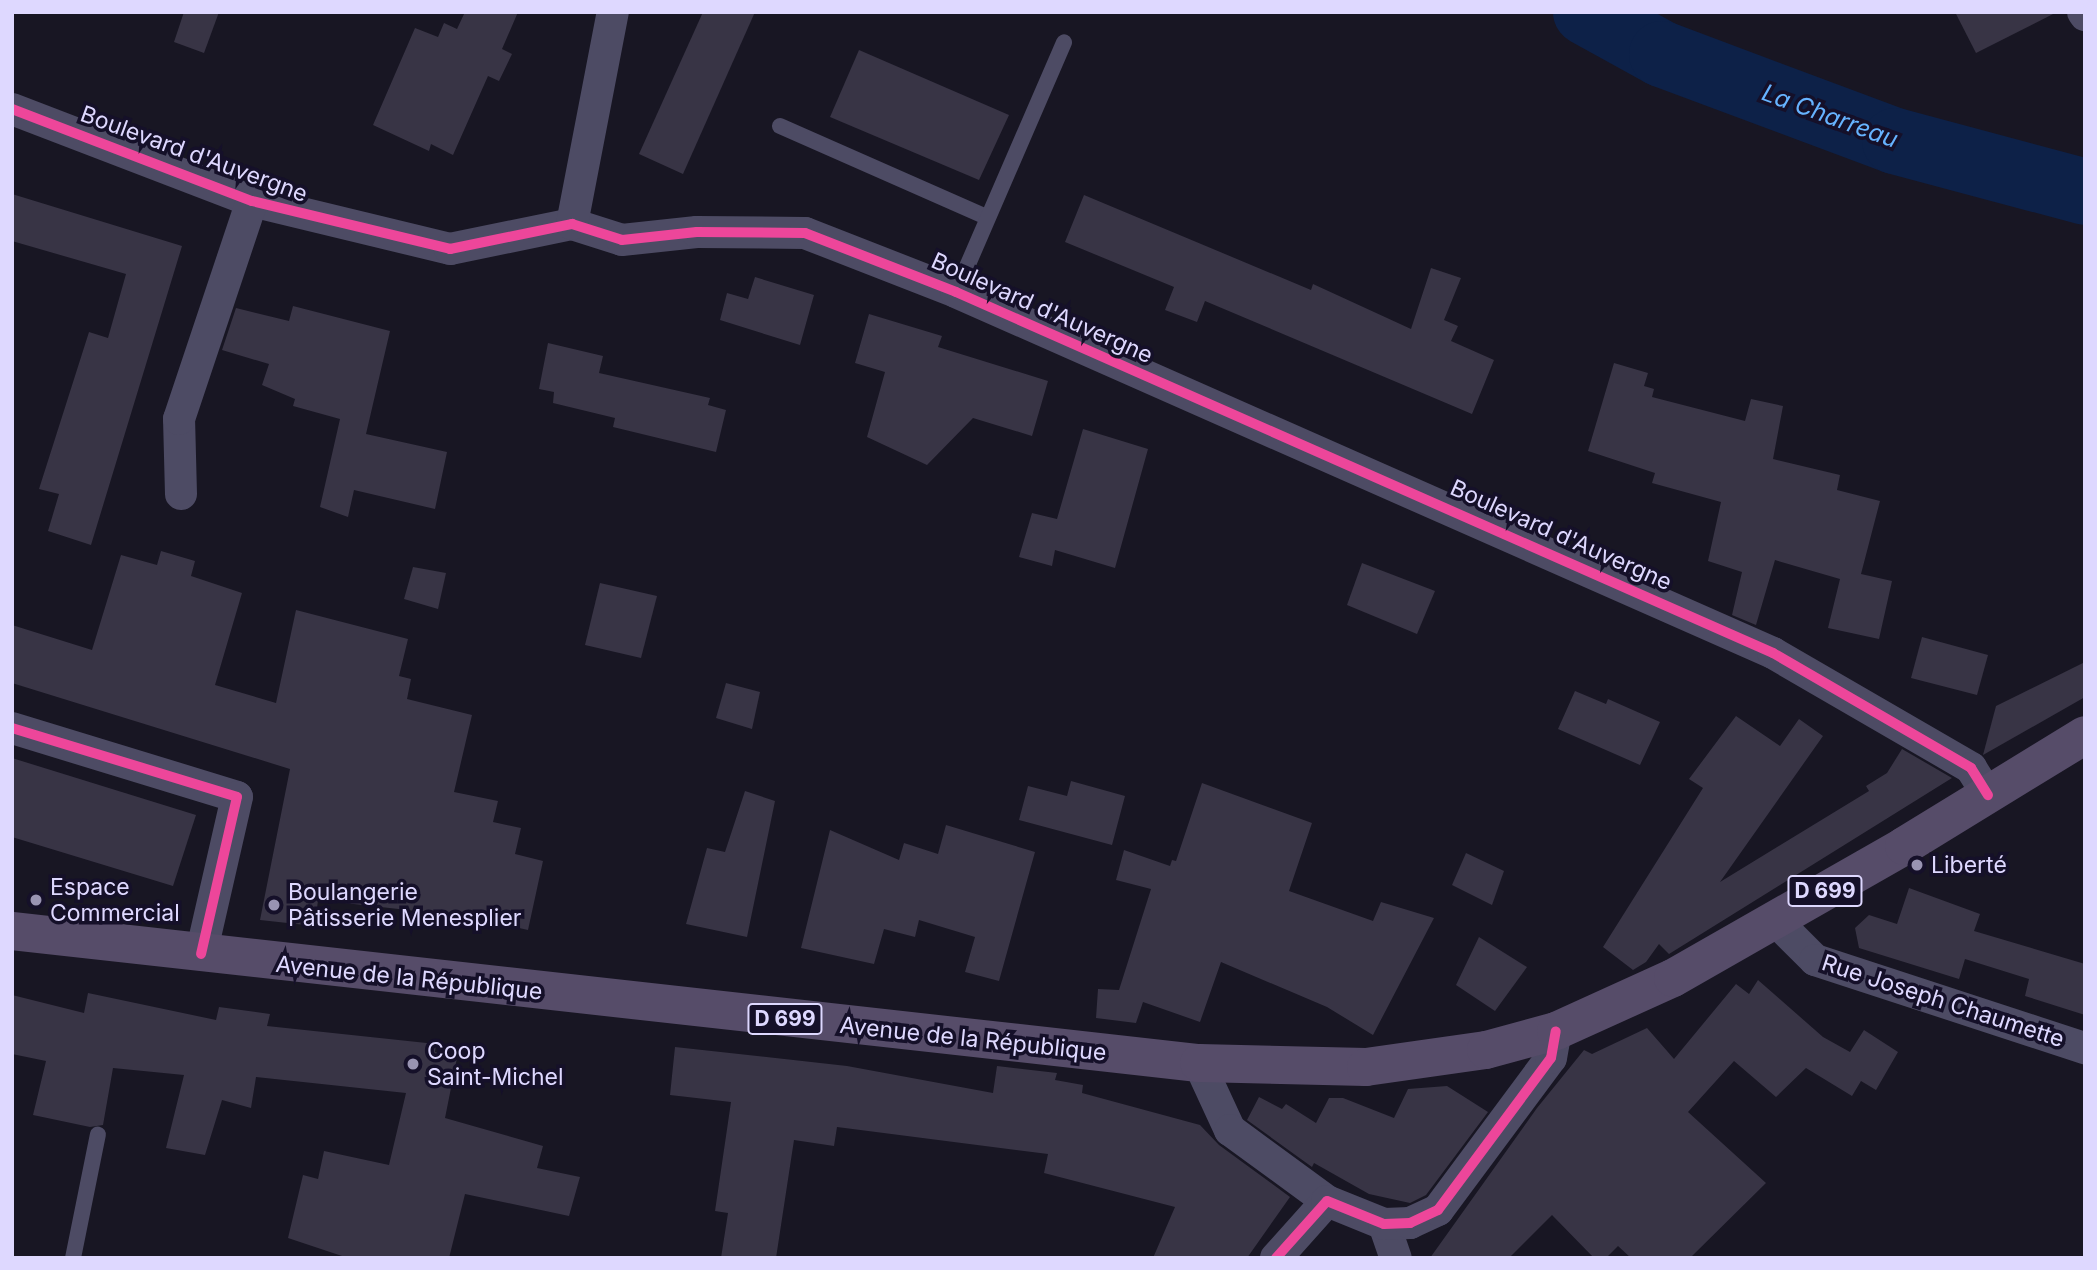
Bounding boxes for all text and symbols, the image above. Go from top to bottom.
water label: La Charreau [1758,78,1902,154]
street label: Boulevard d'Auvergne [77,100,311,208]
street label: Boulevard d'Auvergne [927,247,1157,369]
street label: Boulevard d'Auvergne [1446,474,1676,596]
place label: Liberté [1931,851,2007,879]
marker: Liberté [1909,857,1925,873]
place label: Espace Commercial [50,873,180,927]
road number: D 699 [1786,874,1864,908]
place label: Boulangerie Pâtisserie Menesplier [288,878,521,932]
marker: Espace Commercial [28,892,44,908]
marker: Boulangerie Pâtisserie Menesplier [266,897,282,913]
street label: Rue Joseph Chaumette [1818,949,2068,1053]
street label: Avenue de la République [274,950,544,1006]
road number: D 699 [746,1002,824,1036]
street label: Avenue de la République [838,1011,1108,1067]
place label: Coop Saint-Michel [427,1037,564,1091]
marker: Coop Saint-Michel [405,1056,421,1072]

